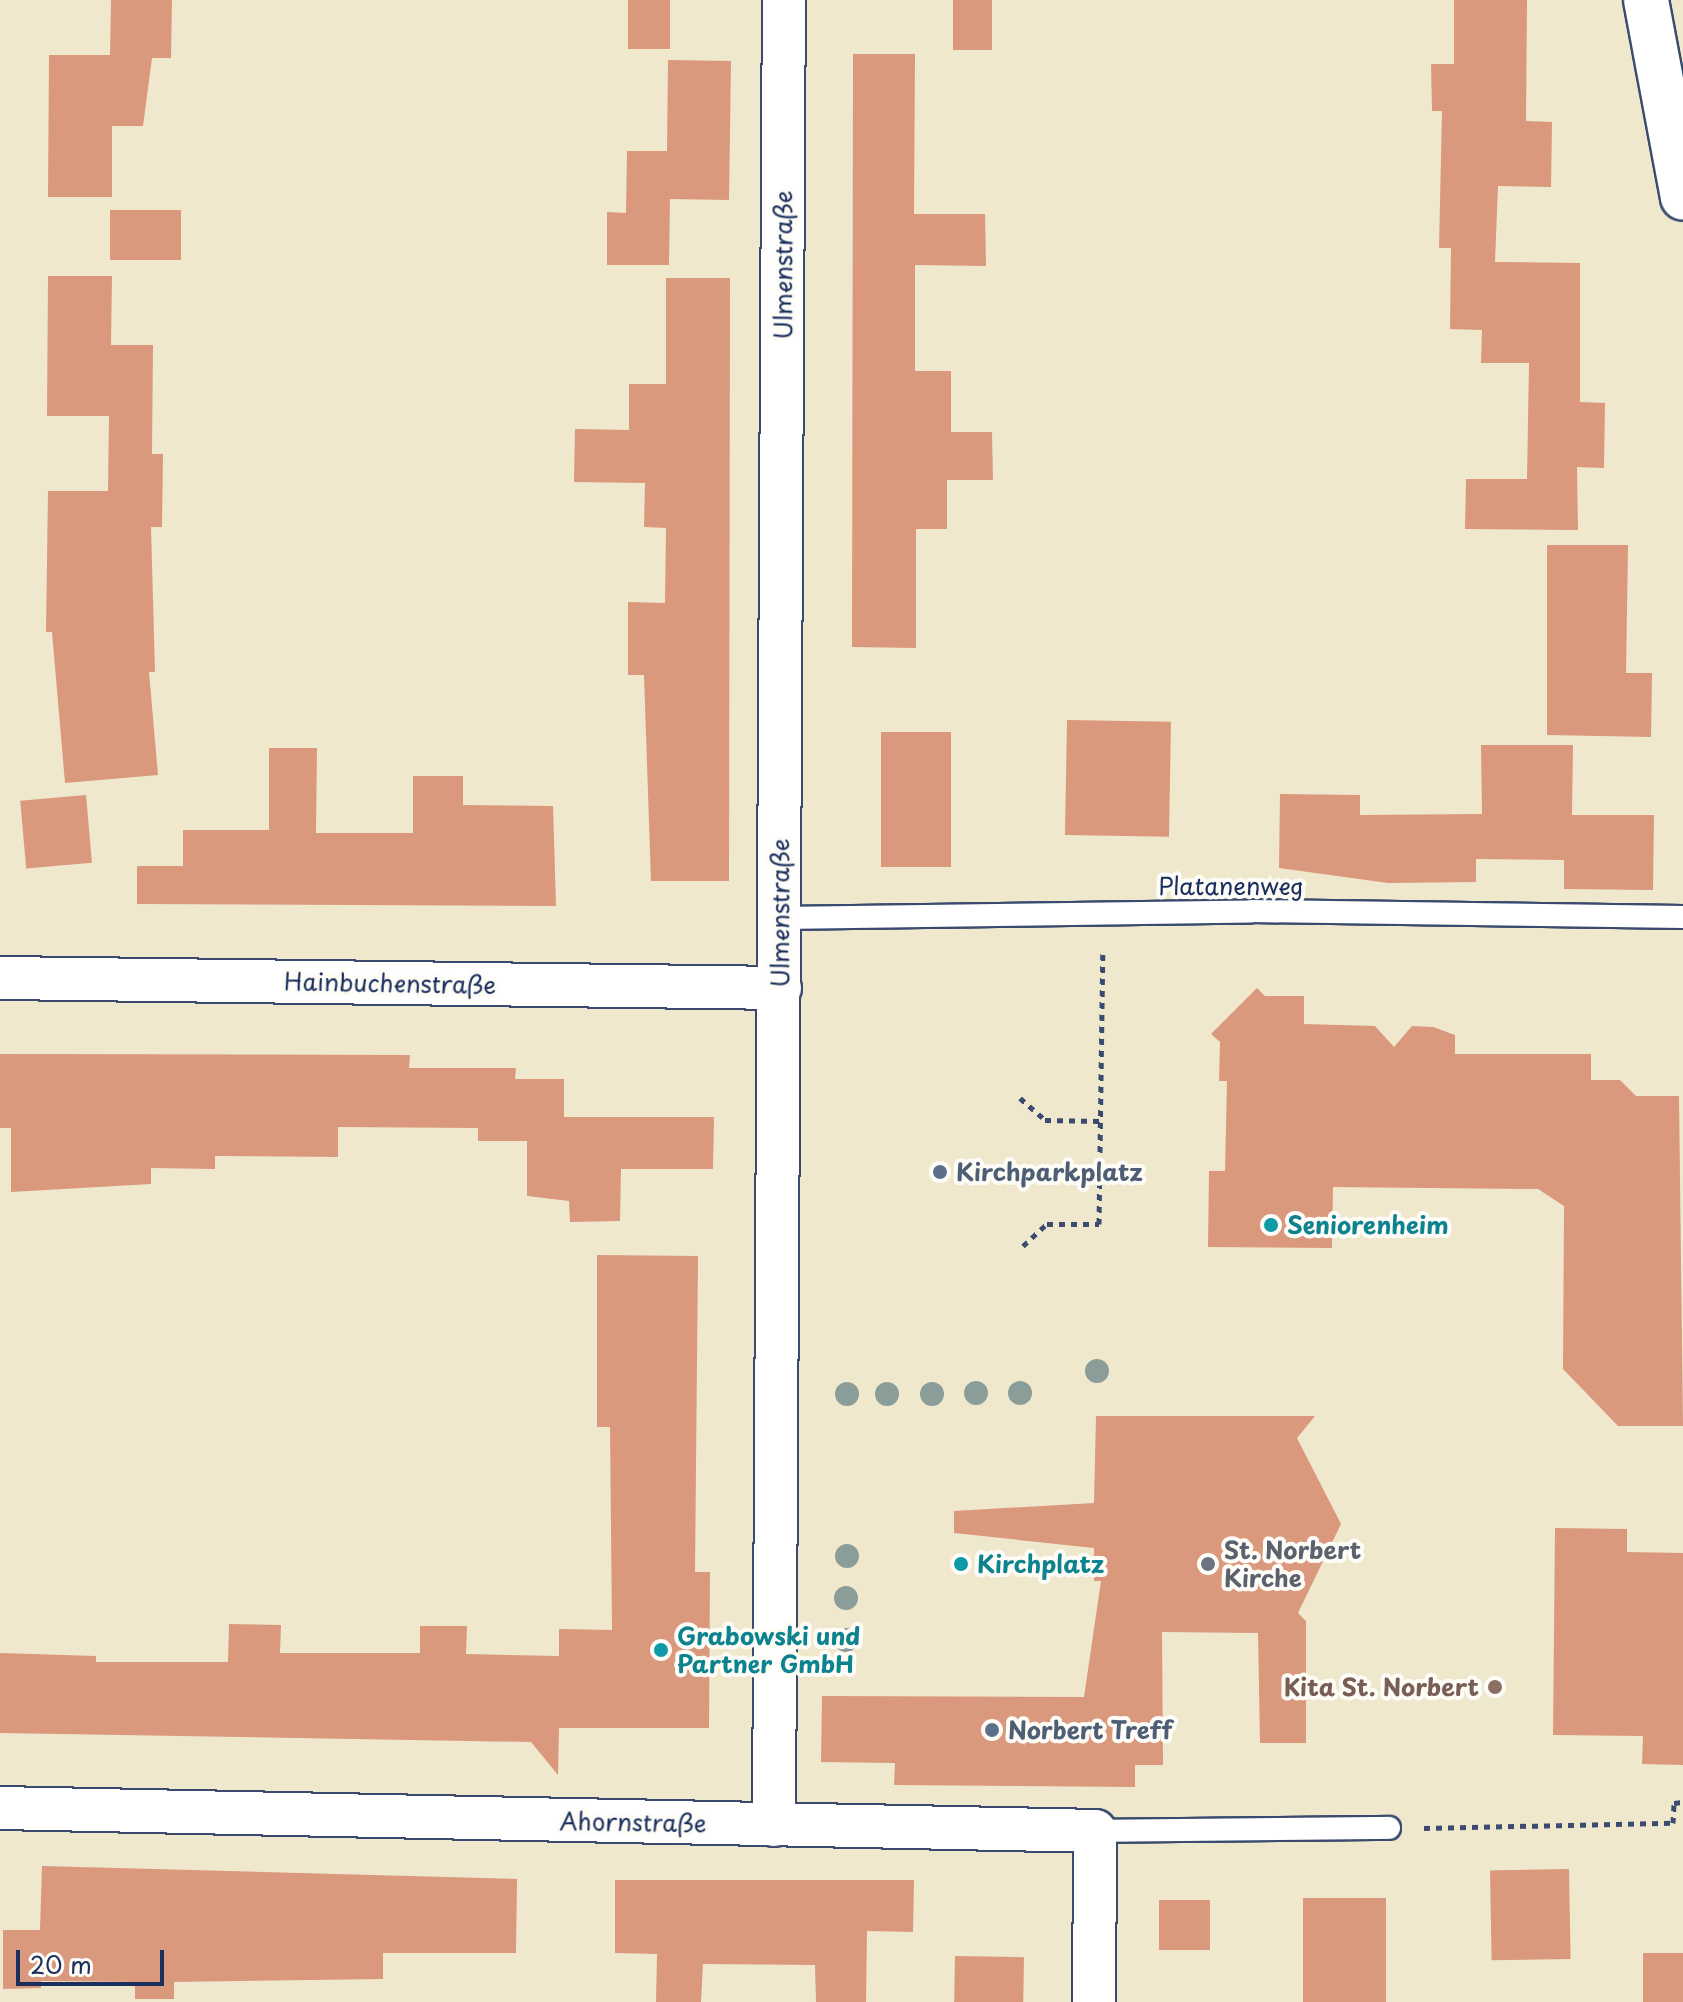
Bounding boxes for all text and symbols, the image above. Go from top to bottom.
street label: Ulmenstraße [769,190,797,340]
street label: Ulmenstraße [766,838,794,988]
street label: Platanenweg [1158,872,1304,900]
street label: Hainbuchenstraße [284,967,496,999]
place label: Kirchparkplatz [956,1158,1143,1186]
marker: Kirchparkplatz [931,1163,949,1181]
place label: Seniorenheim [1287,1211,1449,1239]
marker: Seniorenheim [1262,1216,1280,1234]
place label: St. Norbert Kirche [1224,1536,1361,1592]
place label: Kirchplatz [977,1550,1104,1578]
marker: Kirchplatz [952,1555,970,1573]
marker: St. Norbert Kirche [1199,1555,1217,1573]
place label: Grabowski und Partner GmbH [677,1622,861,1678]
marker: Grabowski und Partner GmbH [652,1641,670,1659]
place label: Kita St. Norbert [1283,1673,1479,1701]
marker: Kita St. Norbert [1486,1678,1504,1696]
place label: Norbert Treff [1008,1716,1174,1744]
marker: Norbert Treff [983,1721,1001,1739]
street label: Ahornstraße [559,1806,707,1838]
scale bar [20,1934,168,1984]
text: 20 m [30,1946,92,1982]

